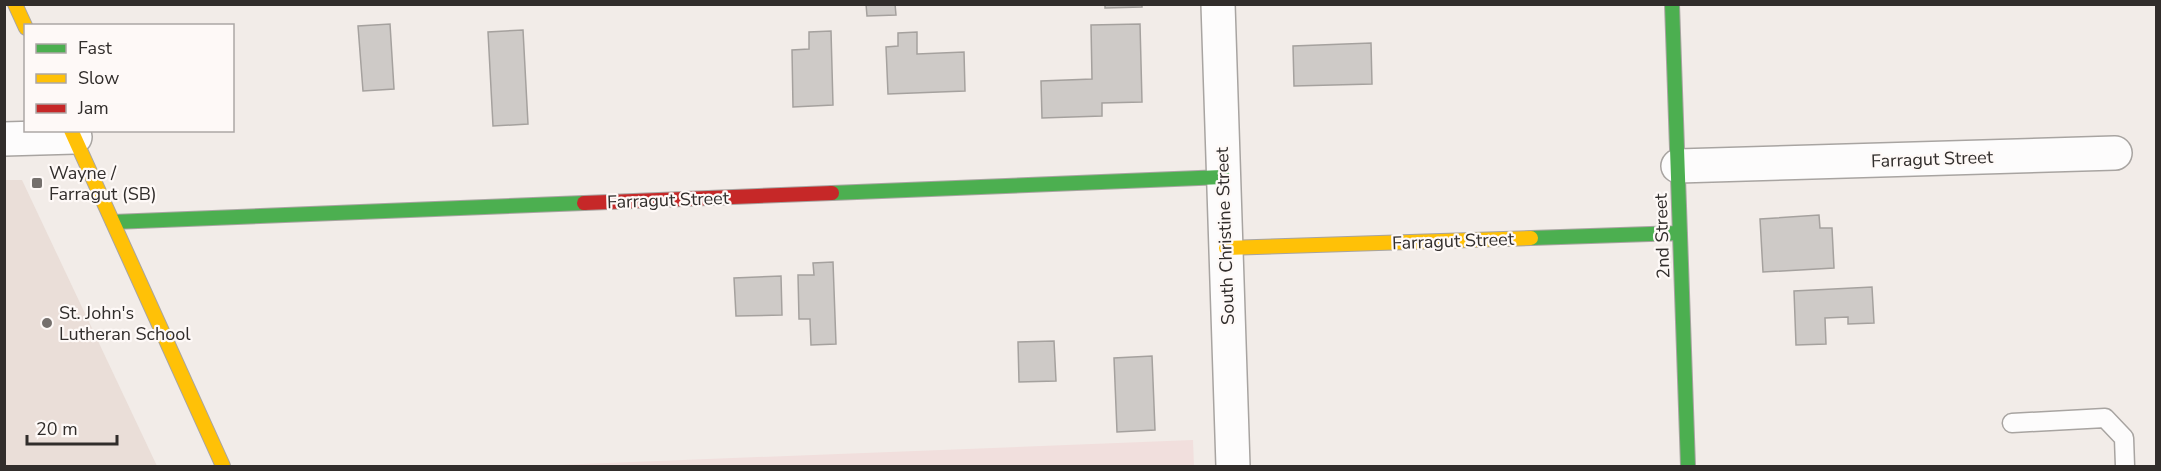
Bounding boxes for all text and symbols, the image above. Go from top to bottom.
legend [24,24,234,132]
text: Fast [78,36,113,60]
text: Slow [78,66,119,90]
text: Jam [77,96,109,120]
street label: Farragut Street [1871,145,1994,173]
street label: South Christine Street [1210,146,1240,325]
place label: Wayne / Farragut (SB) [49,161,157,206]
marker: Wayne / Farragut (SB) [30,176,44,190]
street label: Farragut Street [607,186,730,214]
street label: 2nd Street [1648,192,1675,279]
street label: Farragut Street [1392,227,1515,255]
place label: St. John's Lutheran School [59,301,191,346]
marker: St. John's Lutheran School [40,316,54,330]
scale bar [27,408,117,446]
text: 20 m [36,417,78,441]

